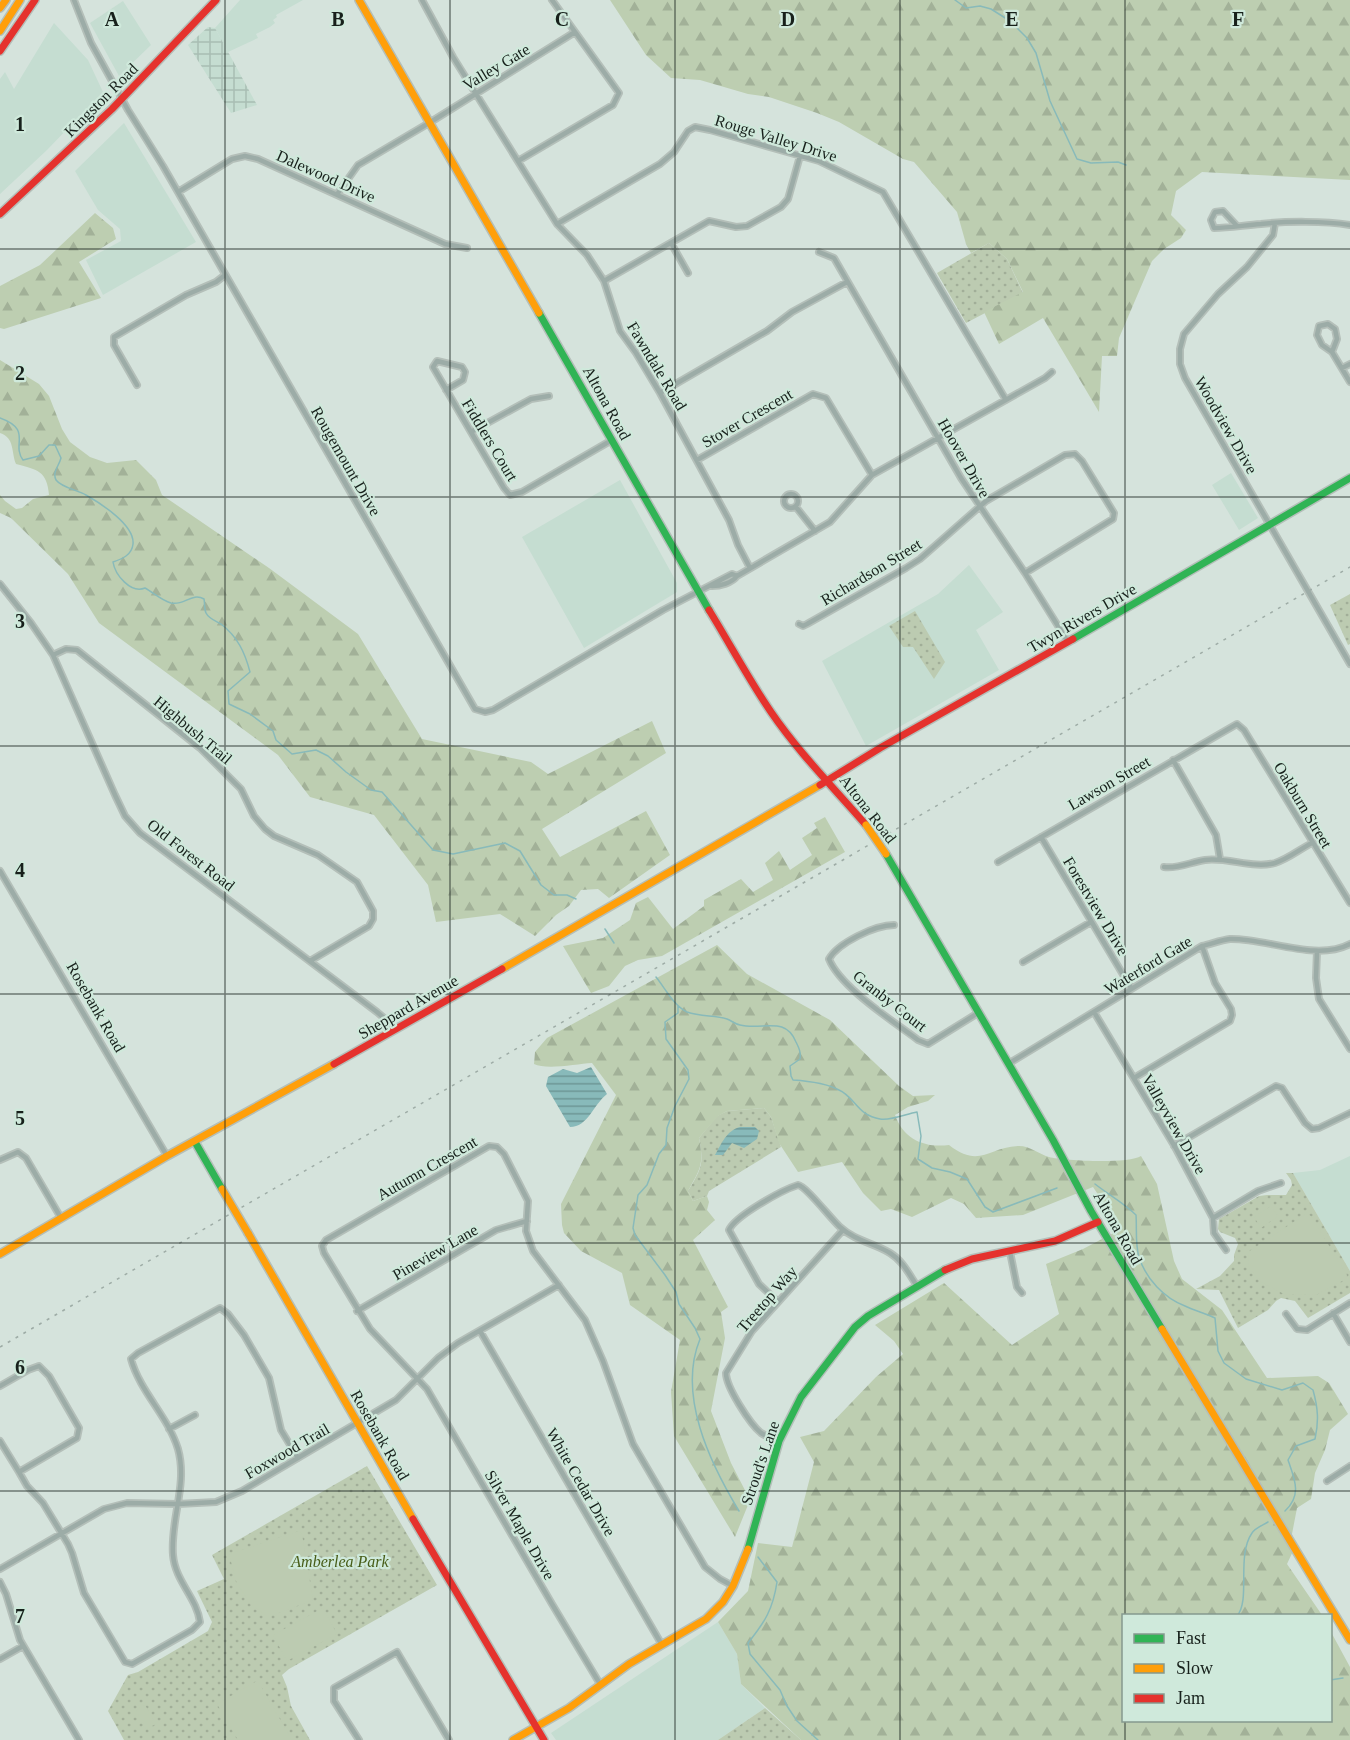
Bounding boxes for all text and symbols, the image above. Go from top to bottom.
text: A [105,8,120,30]
text: B [331,8,345,30]
text: C [555,8,569,30]
text: D [781,8,795,30]
text: E [1005,8,1019,30]
text: F [1232,8,1244,30]
street label: Valley Gate [459,40,533,94]
street label: Kingston Road [61,60,142,141]
street label: Rouge Valley Drive [713,111,839,166]
text: 1 [15,113,25,135]
street label: Dalewood Drive [274,147,378,205]
street label: Fawndale Road [624,319,690,413]
text: 2 [15,362,25,384]
street label: Altona Road [580,363,634,443]
street label: Woodview Drive [1191,373,1261,477]
street label: Stover Crescent [699,385,796,451]
street label: Fiddlers Court [459,396,521,485]
street label: Rougemount Drive [307,403,384,519]
street label: Hoover Drive [935,415,993,501]
street label: Richardson Street [818,535,925,609]
street label: Twyn Rivers Drive [1025,580,1140,657]
text: 3 [15,610,25,632]
street label: Highbush Trail [150,692,236,769]
street label: Lawson Street [1065,752,1154,813]
street label: Oakburn Street [1271,759,1336,852]
street label: Altona Road [836,772,900,846]
street label: Old Forest Road [144,816,238,894]
street label: Forestview Drive [1060,854,1132,958]
text: 4 [15,859,25,881]
street label: Waterford Gate [1101,932,1195,998]
street label: Rosebank Road [63,959,129,1055]
street label: Granby Court [849,967,931,1036]
street label: Sheppard Avenue [355,972,461,1043]
street label: Valleyview Drive [1138,1071,1209,1177]
text: 5 [15,1107,25,1129]
street label: Autumn Crescent [374,1132,480,1203]
street label: Altona Road [1090,1189,1146,1267]
street label: Pineview Lane [389,1221,481,1283]
street label: Treetop Way [734,1263,801,1336]
text: 6 [15,1356,25,1378]
street label: Rosebank Road [347,1387,413,1483]
street label: Stroud's Lane [738,1419,782,1507]
street label: Foxwood Trail [242,1420,333,1482]
street label: White Cedar Drive [543,1425,619,1539]
street label: Silver Maple Drive [481,1467,558,1583]
park label: Amberlea Park [290,1553,390,1570]
text: 7 [15,1605,25,1627]
legend [1122,1614,1332,1722]
text: Fast [1176,1628,1206,1648]
text: Slow [1176,1658,1213,1678]
text: Jam [1176,1688,1205,1708]

